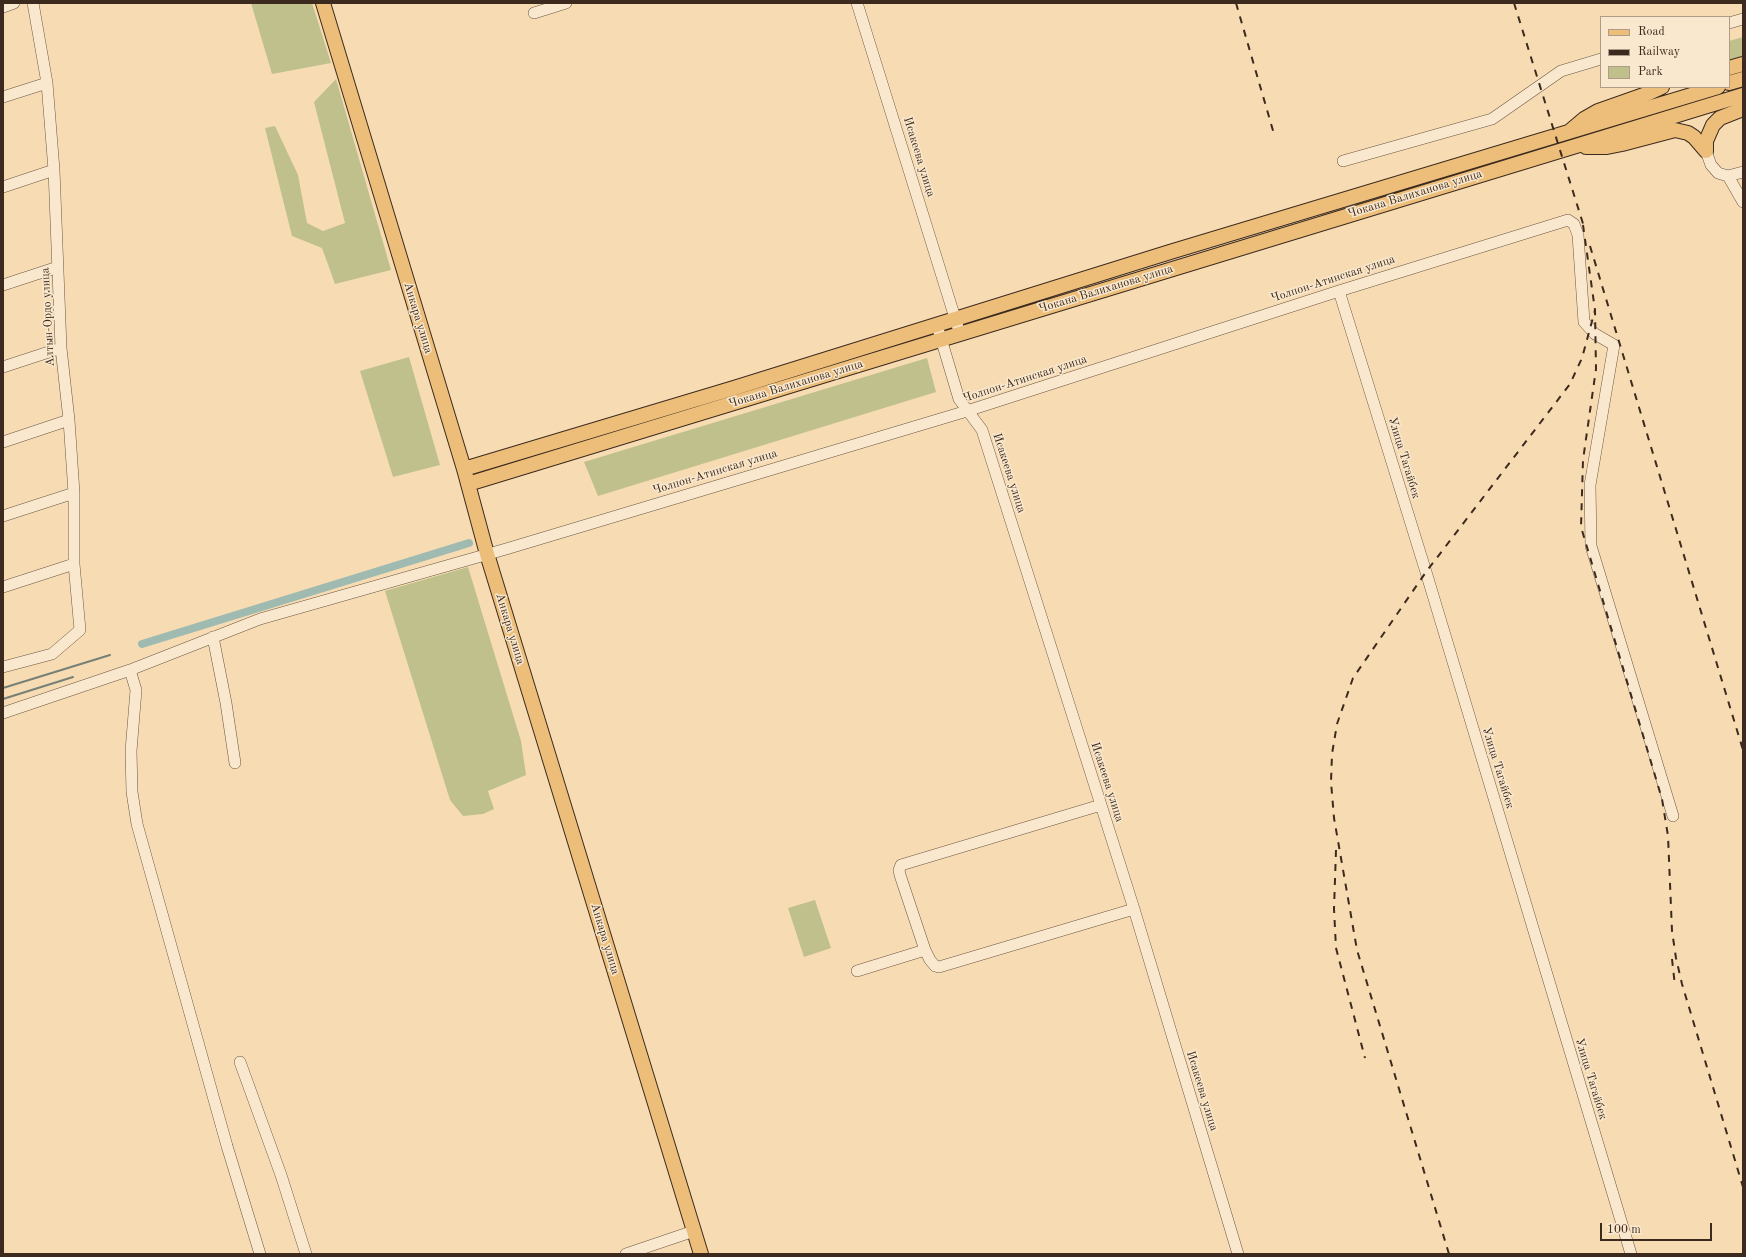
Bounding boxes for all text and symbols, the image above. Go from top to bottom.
legend [1600,16,1730,88]
text: Road [1638,26,1665,38]
text: Railway [1638,46,1680,58]
text: Park [1638,66,1663,78]
street label: Исакеева улица [900,115,938,199]
street label: Чокана Валиханова улица [1346,167,1484,221]
street label: Чолпон-Атинская улица [1269,252,1397,306]
street label: Чокана Валиханова улица [1037,262,1175,316]
street label: Алтын-Ордо улица [38,267,58,367]
street label: Анкара улица [400,281,436,355]
street label: Чолпон-Атинская улица [961,352,1089,406]
street label: Чокана Валиханова улица [727,357,865,411]
street label: Улица Тагайбек [1385,415,1423,501]
street label: Исакеева улица [989,431,1029,515]
street label: Чолпон-Атинская улица [651,446,779,498]
street label: Анкара улица [492,592,528,666]
street label: Улица Тагайбек [1479,725,1517,811]
street label: Исакеева улица [1087,740,1127,824]
street label: Анкара улица [587,902,623,976]
street label: Улица Тагайбек [1572,1036,1610,1122]
street label: Исакеева улица [1183,1049,1221,1133]
scale bar [1602,1215,1714,1241]
text: 100 m [1607,1224,1641,1236]

